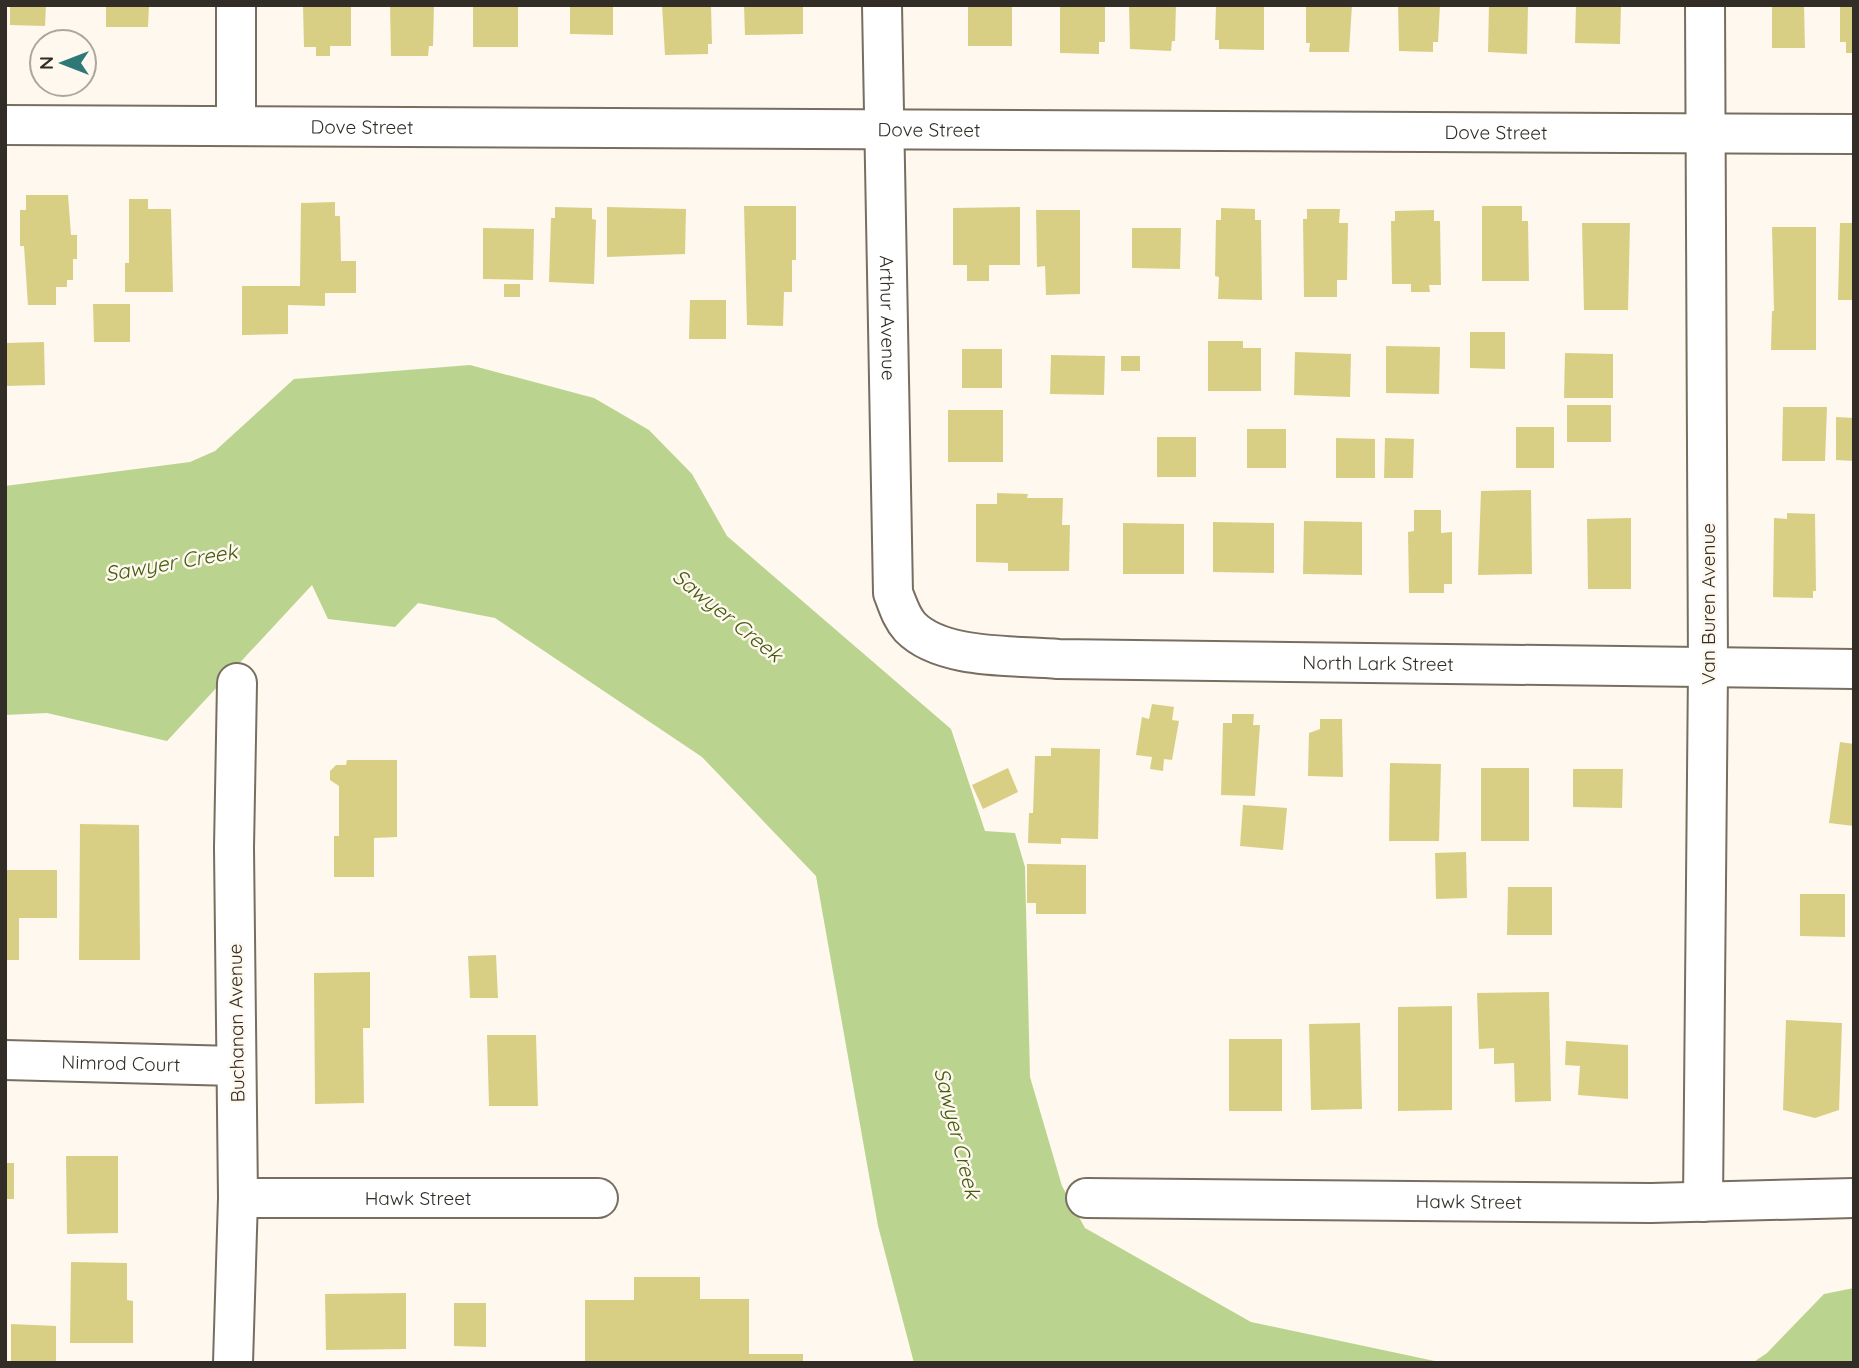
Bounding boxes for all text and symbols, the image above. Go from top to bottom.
north arrow [28,28,98,98]
text: N [34,56,58,70]
street label: Dove Street [310,114,414,139]
street label: Dove Street [877,117,981,142]
street label: Dove Street [1444,120,1548,145]
street label: Arthur Avenue [875,255,901,381]
street label: Van Buren Avenue [1696,523,1720,685]
water label: Sawyer Creek [103,537,241,586]
water label: Sawyer Creek [668,563,790,668]
street label: North Lark Street [1302,650,1454,676]
street label: Buchanan Avenue [223,943,249,1103]
street label: Nimrod Court [61,1049,181,1077]
water label: Sawyer Creek [929,1065,987,1203]
street label: Hawk Street [365,1186,471,1210]
street label: Hawk Street [1416,1189,1522,1214]

